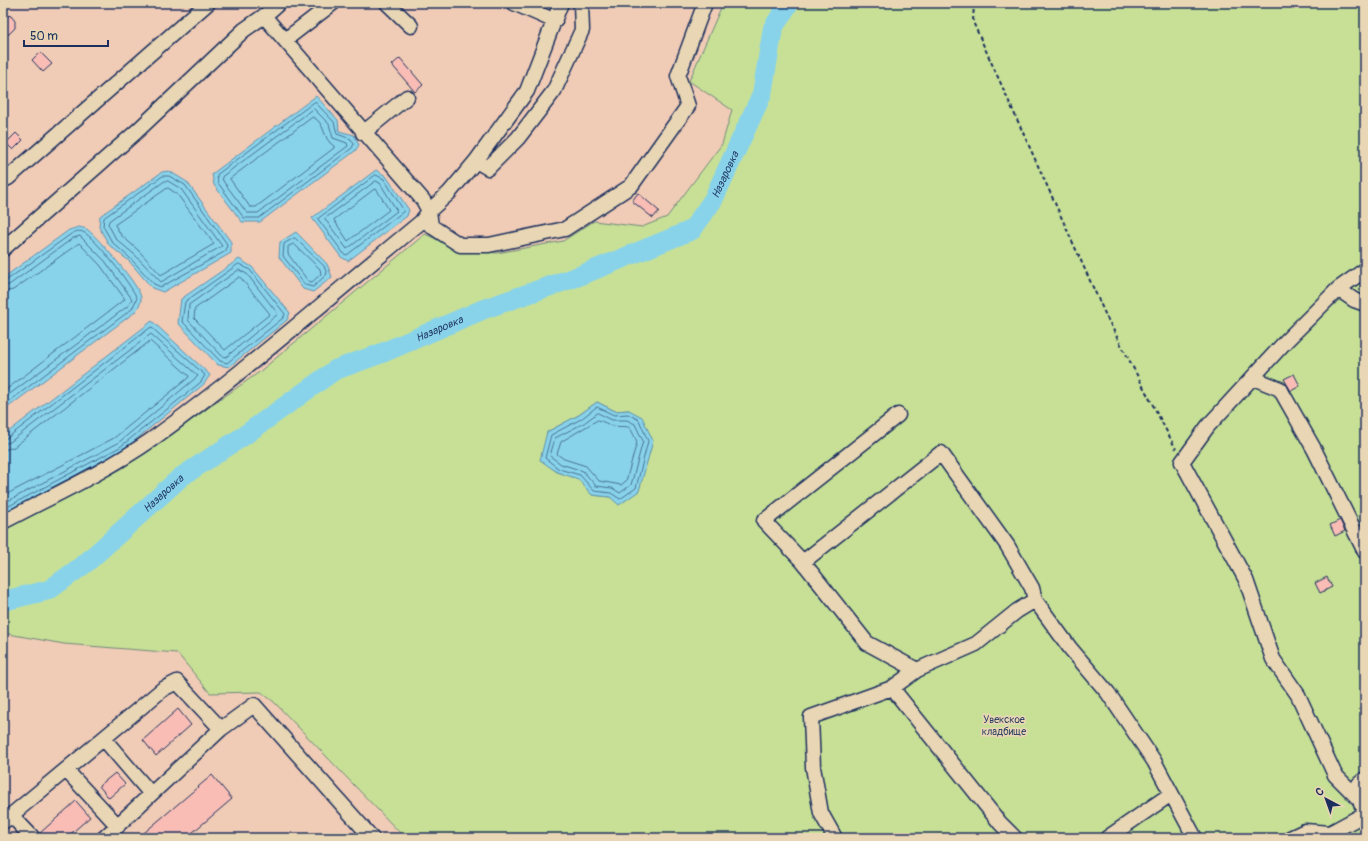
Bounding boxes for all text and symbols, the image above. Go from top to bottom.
scale bar [24,22,108,48]
text: 50 m [30,29,58,44]
water label: Назаровка [708,148,741,200]
water label: Назаровка [414,312,465,344]
water label: Назаровка [140,471,187,515]
park label: Увекское кладбище [982,714,1026,738]
north arrow [1306,779,1346,819]
text: С [1313,785,1327,799]

